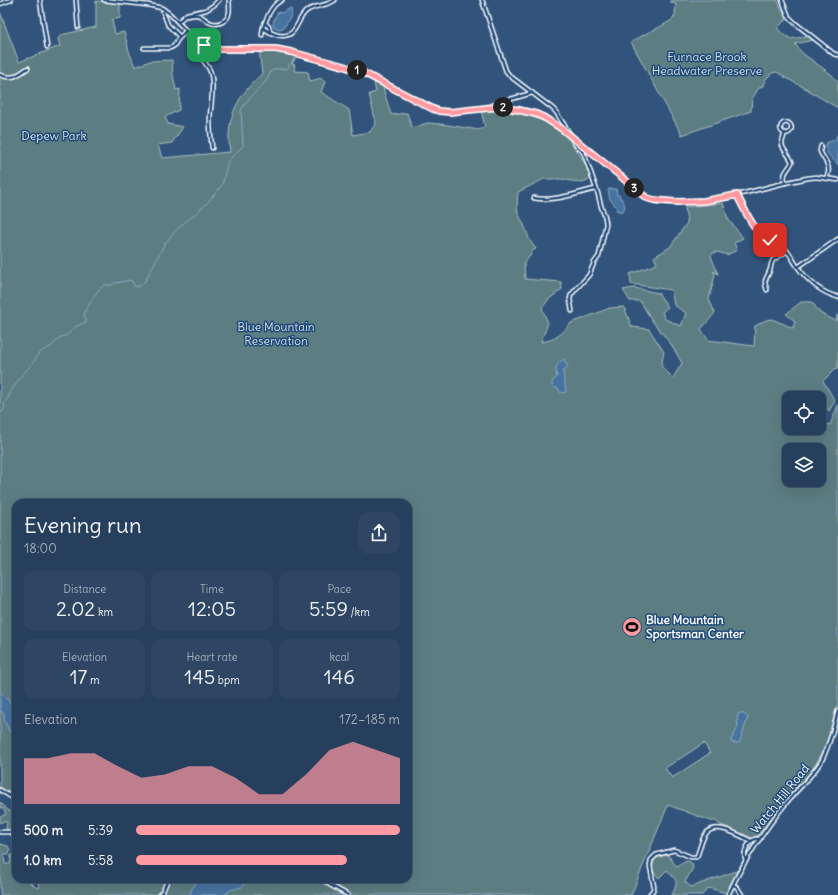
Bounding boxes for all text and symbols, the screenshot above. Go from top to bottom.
pin [187,28,221,62]
icon: arrive [193,34,215,56]
park label: Furnace Brook Headwater Preserve [652,49,762,78]
pin: 1 [347,60,367,80]
text: 1 [355,63,359,77]
pin: 2 [493,97,513,117]
text: 2 [500,100,506,114]
park label: Depew Park [21,128,87,143]
pin: 3 [624,178,644,198]
text: 3 [631,181,637,195]
pin [753,223,787,257]
icon: check [759,229,781,251]
park label: Blue Mountain Reservation [237,319,315,348]
map controls [782,391,826,487]
button: locate [782,391,826,435]
button: layers [782,443,826,487]
text: Evening run [24,511,142,539]
button: share [358,512,400,554]
text: 18:00 [24,540,57,557]
text: Distance [63,582,106,596]
text: Time [200,582,224,596]
text: Pace [327,582,351,596]
text: 2.02 [56,596,95,621]
text: 12:05 [188,596,236,621]
text: 5:59 [309,596,348,621]
text: km [95,605,113,619]
text: /km [348,605,370,619]
place label: Blue Mountain Sportsman Center [646,612,744,642]
sports icon: Blue Mountain Sportsman Center [621,616,643,638]
text: Elevation [62,650,107,664]
text: Heart rate [186,650,238,664]
text: kcal [329,650,349,664]
text: 17 [70,664,87,689]
text: 145 [184,664,215,689]
text: 146 [324,664,355,689]
text: m [87,673,100,687]
text: bpm [215,673,240,687]
text: Elevation [24,711,77,728]
text: 172–185 m [339,711,400,728]
street label: Watch Hill Road [747,761,812,836]
text: 500 m [24,822,63,839]
text: 5:39 [88,822,113,839]
text: 1.0 km [24,852,62,869]
text: 5:58 [88,852,113,869]

